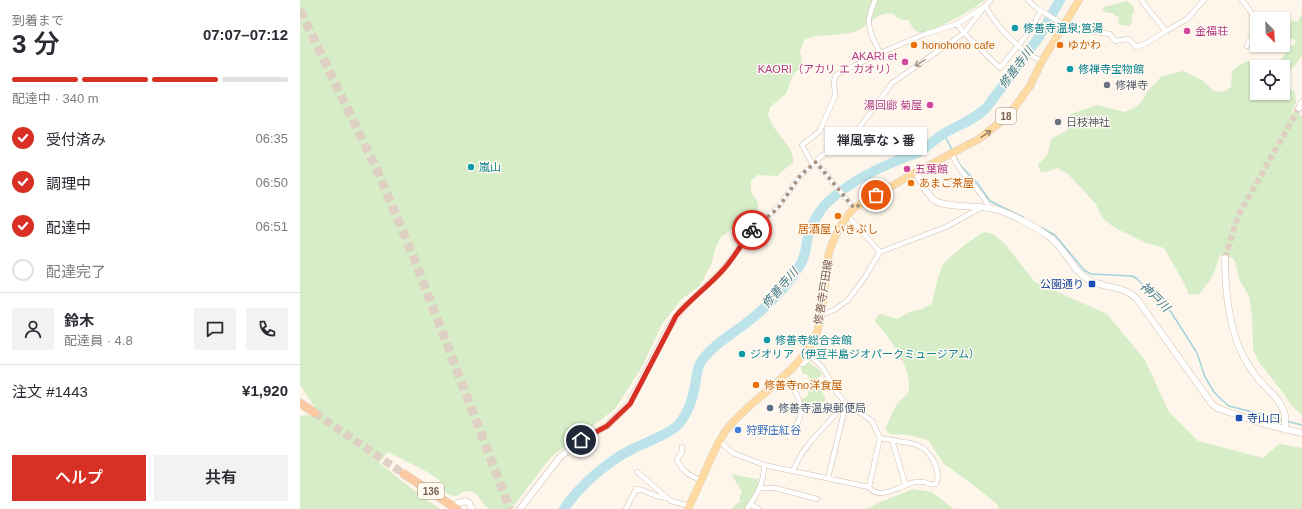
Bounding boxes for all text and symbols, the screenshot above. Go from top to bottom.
north arrow [1250,12,1290,52]
map controls [1250,12,1290,100]
text: 到着まで [12,13,64,28]
place label: 修善寺温泉;筥湯 [1023,22,1103,34]
marker: 修善寺温泉;筥湯 [1010,23,1020,33]
place label: 金福荘 [1195,25,1228,37]
text: 07:07–07:12 [203,26,288,43]
marker: 金福荘 [1182,26,1192,36]
text: 3 分 [12,29,60,59]
place label: honohono cafe [922,39,995,51]
place label: ゆかわ [1068,39,1101,51]
marker: honohono cafe [909,40,919,50]
marker: ゆかわ [1055,40,1065,50]
water label: 修善寺川 [996,43,1037,91]
place label: AKARI et KAORI（アカリ エ カオリ） [758,50,897,75]
marker: AKARI et KAORI（アカリ エ カオリ） [900,57,910,67]
one-way arrow [915,58,926,67]
button: locate [1250,60,1290,100]
place label: 修禅寺宝物館 [1078,63,1144,75]
marker: 修禅寺宝物館 [1065,64,1075,74]
place label: 修禅寺 [1115,79,1148,91]
marker: 修禅寺 [1102,80,1112,90]
text: 配達中 · 340 m [12,91,99,106]
place label: 湯回廊 菊屋 [864,99,922,111]
marker: 湯回廊 菊屋 [925,100,935,110]
road number: 18 [996,108,1016,124]
place label: 日枝神社 [1066,116,1110,128]
marker: 日枝神社 [1053,117,1063,127]
icon: check [12,127,34,149]
callout: 禅風亭なゝ番 [825,127,927,155]
one-way arrow [980,130,991,138]
text: 受付済み [46,131,106,148]
text: 06:35 [255,131,288,146]
text: 禅風亭なゝ番 [837,133,915,148]
place label: 嵐山 [479,161,501,173]
marker: 嵐山 [466,162,476,172]
place label: 五葉館 [915,163,948,175]
marker: 五葉館 [902,164,912,174]
icon: check [12,171,34,193]
text: 調理中 [46,175,91,192]
text: 06:50 [255,175,288,190]
place label: あまご茶屋 [919,177,974,189]
pin [859,178,893,212]
marker: あまご茶屋 [906,178,916,188]
icon: bag [865,184,887,206]
courier [732,210,772,250]
marker: 居酒屋 いきぶし [833,211,843,221]
icon: check [12,215,34,237]
text: 配達中 [46,219,91,236]
text: 06:51 [255,219,288,234]
icon: bike [741,219,763,241]
place label: 居酒屋 いきぶし [798,223,878,235]
street label: 修善寺戸田線 [812,258,834,326]
text: 配達完了 [46,263,106,280]
water label: 修善寺川 [759,264,802,311]
place label: 公園通り [1040,278,1084,290]
marker: 公園通り [1087,279,1097,289]
water label: 神戸川 [1137,279,1174,316]
button: person [12,308,54,350]
button: chat [194,308,236,350]
button: phone [246,308,288,350]
text: 鈴木 [64,312,94,329]
text: 配達員 · 4.8 [64,333,133,348]
place label: 修善寺総合会館 [775,334,852,346]
marker: 修善寺総合会館 [762,335,772,345]
place label: ジオリア（伊豆半島ジオパークミュージアム） [750,348,980,360]
marker: ジオリア（伊豆半島ジオパークミュージアム） [737,349,747,359]
place label: 修善寺no洋食屋 [764,379,842,391]
marker: 修善寺no洋食屋 [751,380,761,390]
text: ¥1,920 [242,382,288,399]
text: 注文 #1443 [12,383,88,400]
place label: 修善寺温泉郵便局 [778,402,866,414]
marker: 修善寺温泉郵便局 [765,403,775,413]
place label: 寺山口 [1247,412,1280,424]
marker: 寺山口 [1234,413,1244,423]
pin [564,423,598,457]
place label: 狩野庄紅谷 [746,424,801,436]
marker: 狩野庄紅谷 [733,425,743,435]
icon: home [570,429,592,451]
button: ヘルプ [12,455,146,501]
button: 共有 [154,455,288,501]
road number: 136 [418,483,444,499]

